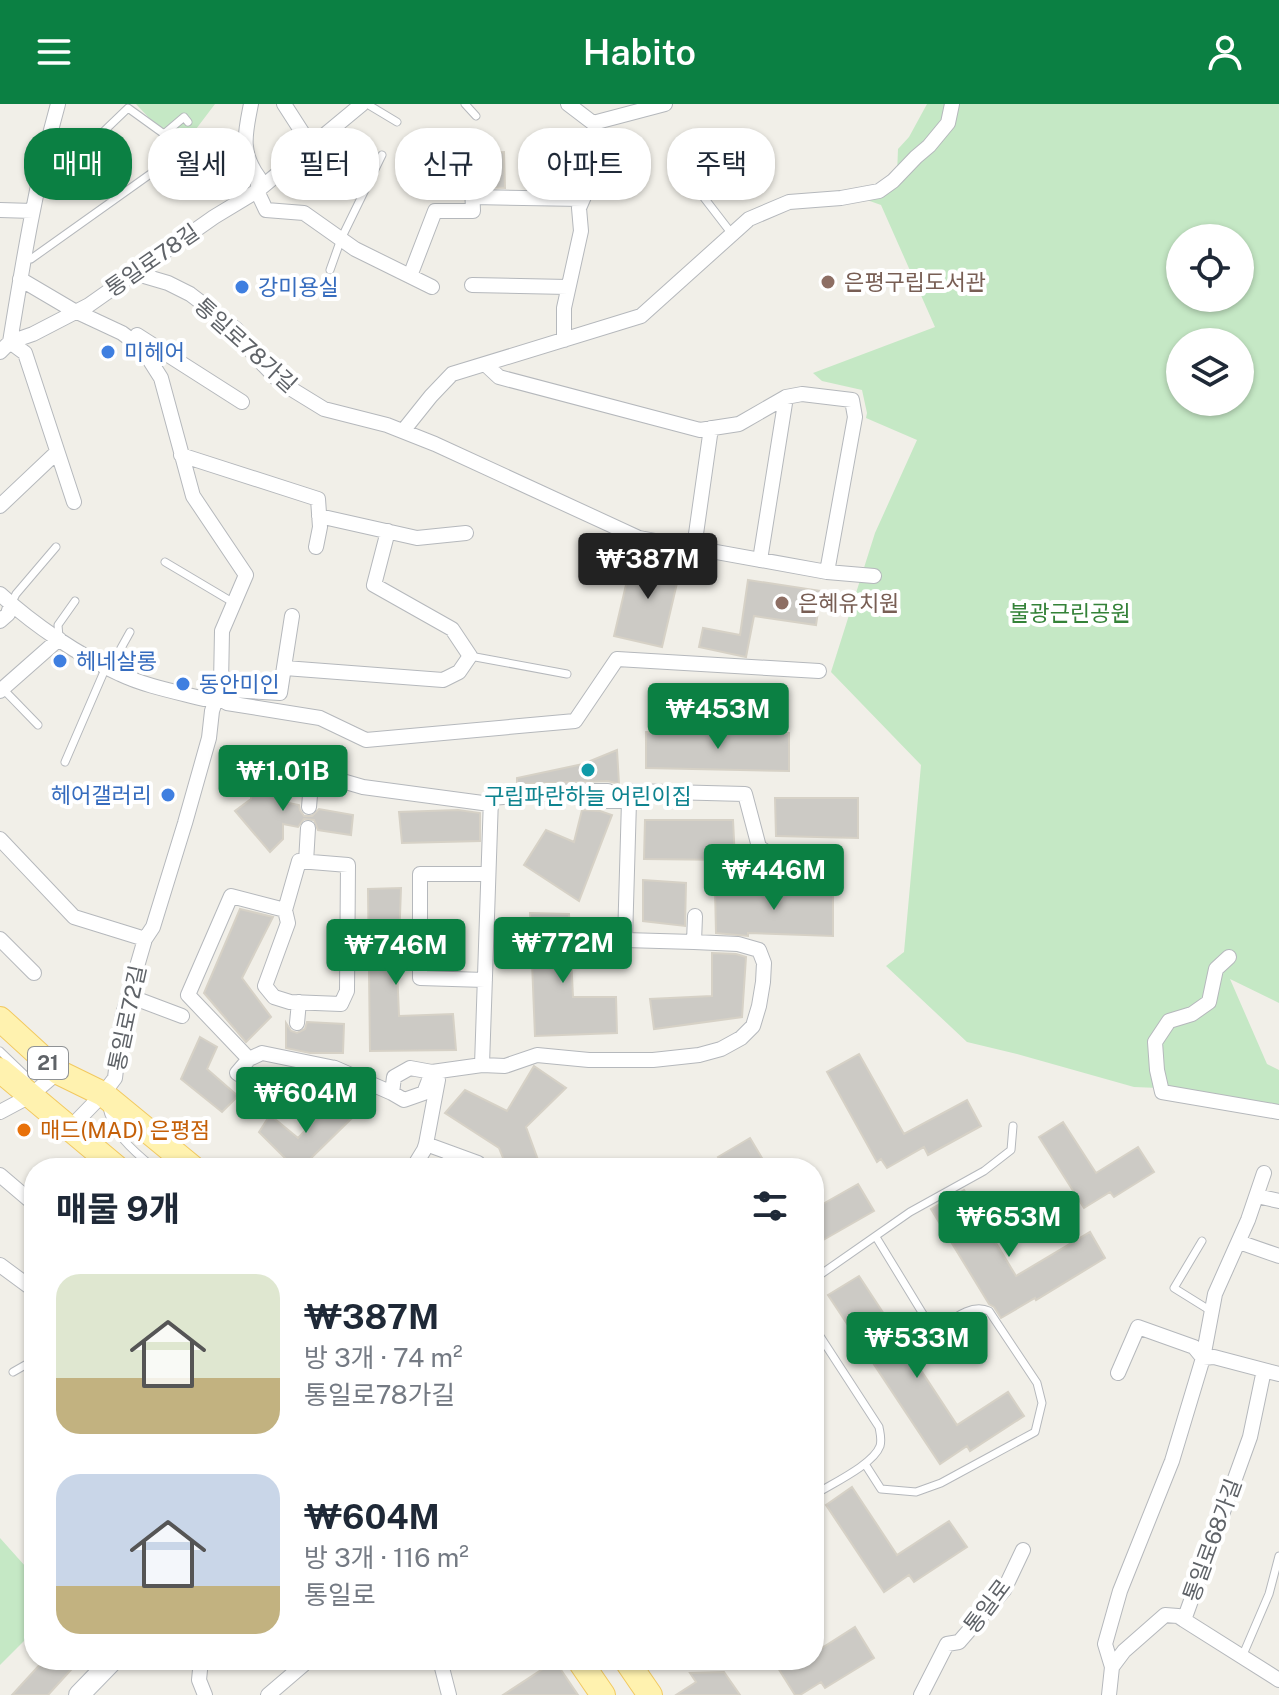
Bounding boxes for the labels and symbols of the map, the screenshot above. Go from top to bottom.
street label: 통일로78길 [100,218,204,302]
place label: 은평구립도서관 [844,269,986,295]
marker: 은평구립도서관 [819,273,837,291]
place label: 강미용실 [258,274,339,300]
marker: 강미용실 [233,278,251,296]
street label: 통일로78가길 [190,292,302,398]
place label: 미헤어 [124,339,185,365]
marker: 미헤어 [99,343,117,361]
pin: ₩387M [592,533,704,601]
place label: 은혜유치원 [798,590,899,616]
marker: 은혜유치원 [773,594,791,612]
park label: 불광근린공원 [1009,600,1131,626]
place label: 헤네살롱 [76,648,157,674]
marker: 헤네살롱 [51,652,69,670]
place label: 동안미인 [199,671,280,697]
marker: 동안미인 [174,675,192,693]
pin: ₩453M [662,683,774,751]
pin: ₩1.01B [218,745,348,813]
marker: 구립파란하늘 어린이집 [579,761,597,779]
place label: 헤어갤러리 [51,782,152,808]
place label: 구립파란하늘 어린이집 [484,783,692,809]
marker: 헤어갤러리 [159,786,177,804]
pin: ₩446M [718,844,830,912]
pin: ₩772M [507,917,619,985]
pin: ₩746M [340,919,452,987]
street label: 통일로72길 [103,963,151,1073]
road number: 21 [28,1047,68,1079]
pin: ₩604M [250,1067,362,1135]
place label: 매드(MAD) 은평점 [40,1117,210,1143]
marker: 매드(MAD) 은평점 [15,1121,33,1139]
pin: ₩653M [953,1191,1065,1259]
pin: ₩533M [861,1312,973,1380]
street label: 통일로68가길 [1178,1475,1246,1605]
street label: 통일로 [958,1574,1016,1638]

